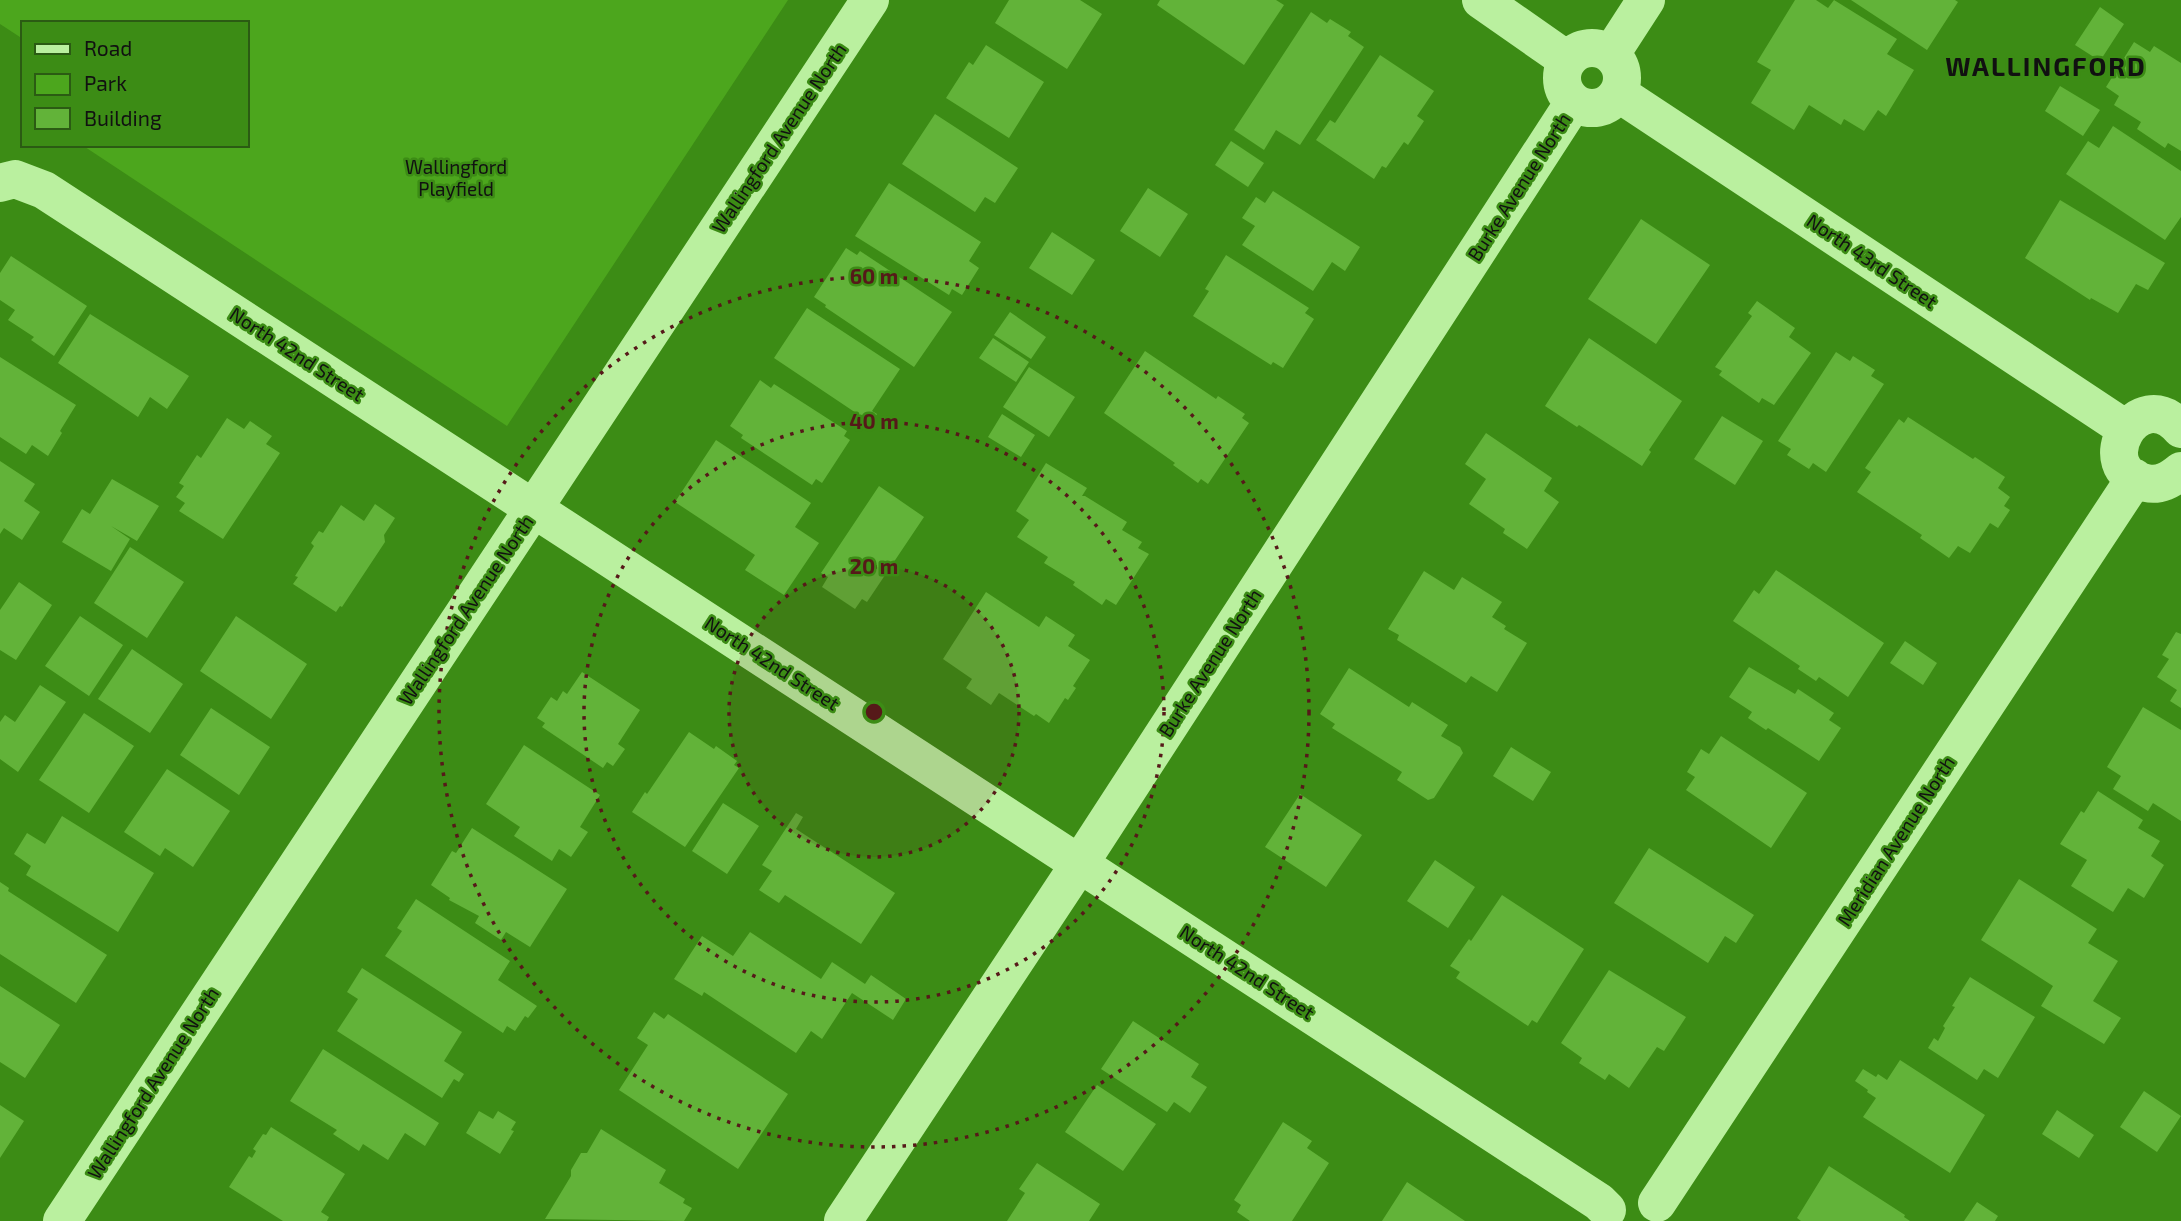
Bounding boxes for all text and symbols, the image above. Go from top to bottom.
legend [21,21,248,147]
text: Road [84,35,132,60]
street label: Wallingford Avenue North [706,39,851,237]
district label: WALLINGFORD [1945,50,2147,81]
text: Park [84,70,127,95]
text: Building [84,105,162,130]
street label: Burke Avenue North [1462,109,1575,265]
park label: Wallingford Playfield [405,155,507,200]
street label: North 43rd Street [1803,209,1942,313]
text: 60 m [850,263,898,288]
street label: North 42nd Street [226,302,369,406]
text: 40 m [849,408,899,433]
street label: Wallingford Avenue North [393,511,538,709]
text: 20 m [850,553,898,578]
street label: Burke Avenue North [1153,585,1266,741]
street label: North 42nd Street [701,611,844,715]
centre of rings [862,700,886,724]
street label: Meridian Avenue North [1832,751,1959,930]
street label: North 42nd Street [1176,920,1319,1024]
street label: Wallingford Avenue North [82,983,223,1183]

